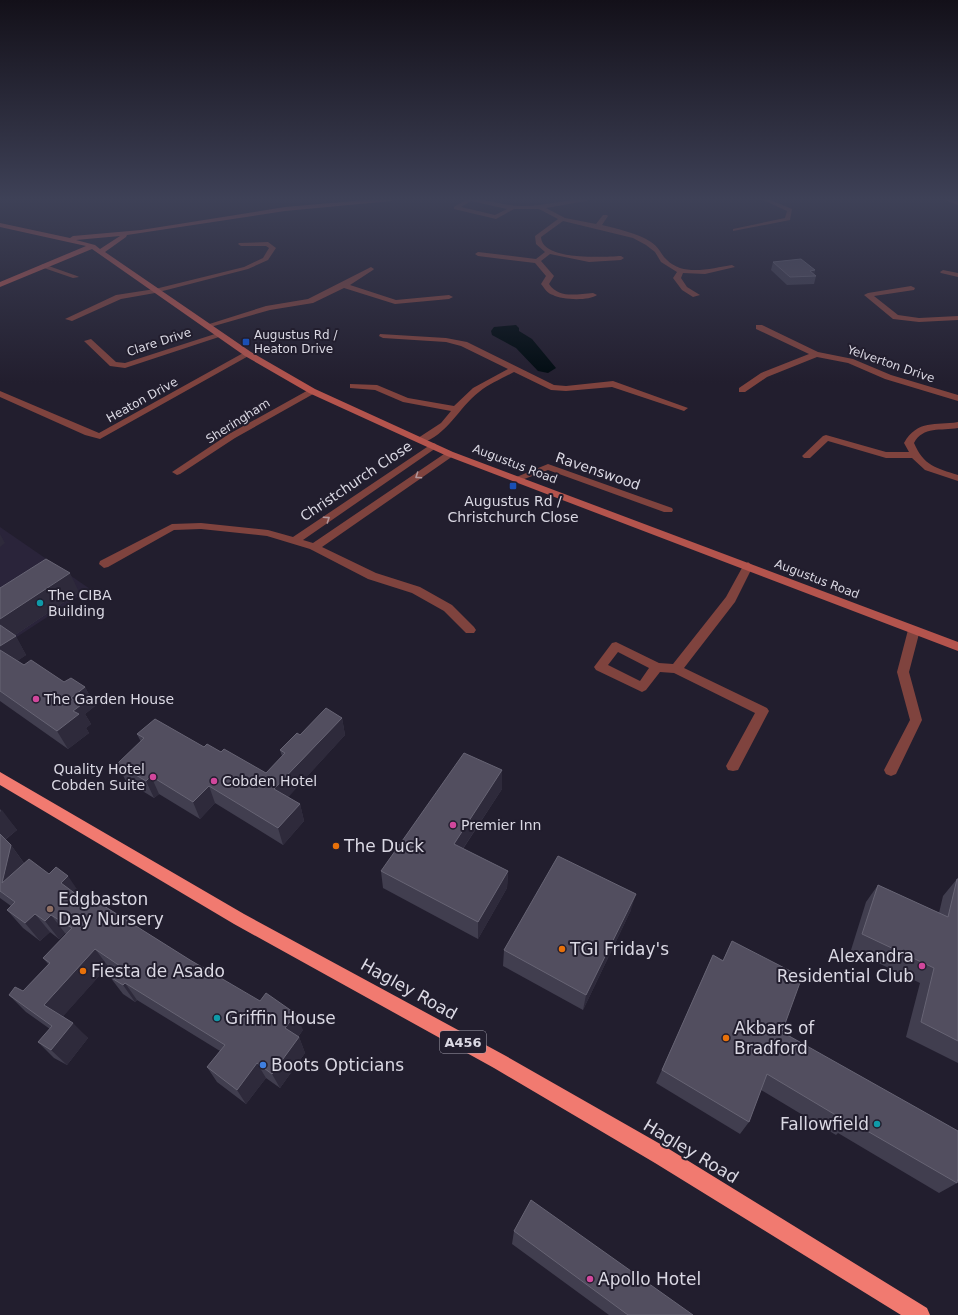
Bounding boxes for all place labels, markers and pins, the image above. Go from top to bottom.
place label: Augustus Rd / Heaton Drive [254,328,338,356]
marker: Augustus Rd / Heaton Drive [241,337,251,347]
marker: Augustus Rd / Christchurch Close [508,481,518,491]
place label: Augustus Rd / Christchurch Close [447,493,579,525]
place label: The CIBA Building [47,587,112,619]
marker: The CIBA Building [35,598,45,608]
place label: The Garden House [43,691,174,707]
marker: The Garden House [31,694,41,704]
place label: Quality Hotel Cobden Suite [51,761,145,793]
marker: Quality Hotel Cobden Suite [148,772,158,782]
place label: Cobden Hotel [222,773,317,789]
marker: Cobden Hotel [209,776,219,786]
place label: Premier Inn [461,817,541,833]
marker: Premier Inn [448,820,458,830]
place label: The Duck [343,836,424,856]
marker: The Duck [331,841,341,851]
place label: Edgbaston Day Nursery [58,889,164,929]
marker: Edgbaston Day Nursery [45,904,55,914]
place label: TGI Friday's [569,939,669,959]
marker: TGI Friday's [557,944,567,954]
place label: Alexandra Residential Club [777,946,914,986]
place label: Fiesta de Asado [91,961,225,981]
marker: Alexandra Residential Club [917,961,927,971]
marker: Fiesta de Asado [78,966,88,976]
place label: Griffin House [225,1008,336,1028]
marker: Griffin House [212,1013,222,1023]
place label: Akbars of Bradford [734,1018,815,1058]
marker: Akbars of Bradford [721,1033,731,1043]
place label: Boots Opticians [271,1055,404,1075]
marker: Boots Opticians [258,1060,268,1070]
place label: Fallowfield [780,1114,869,1134]
marker: Fallowfield [872,1119,882,1129]
place label: Apollo Hotel [598,1269,701,1289]
marker: Apollo Hotel [585,1274,595,1284]

